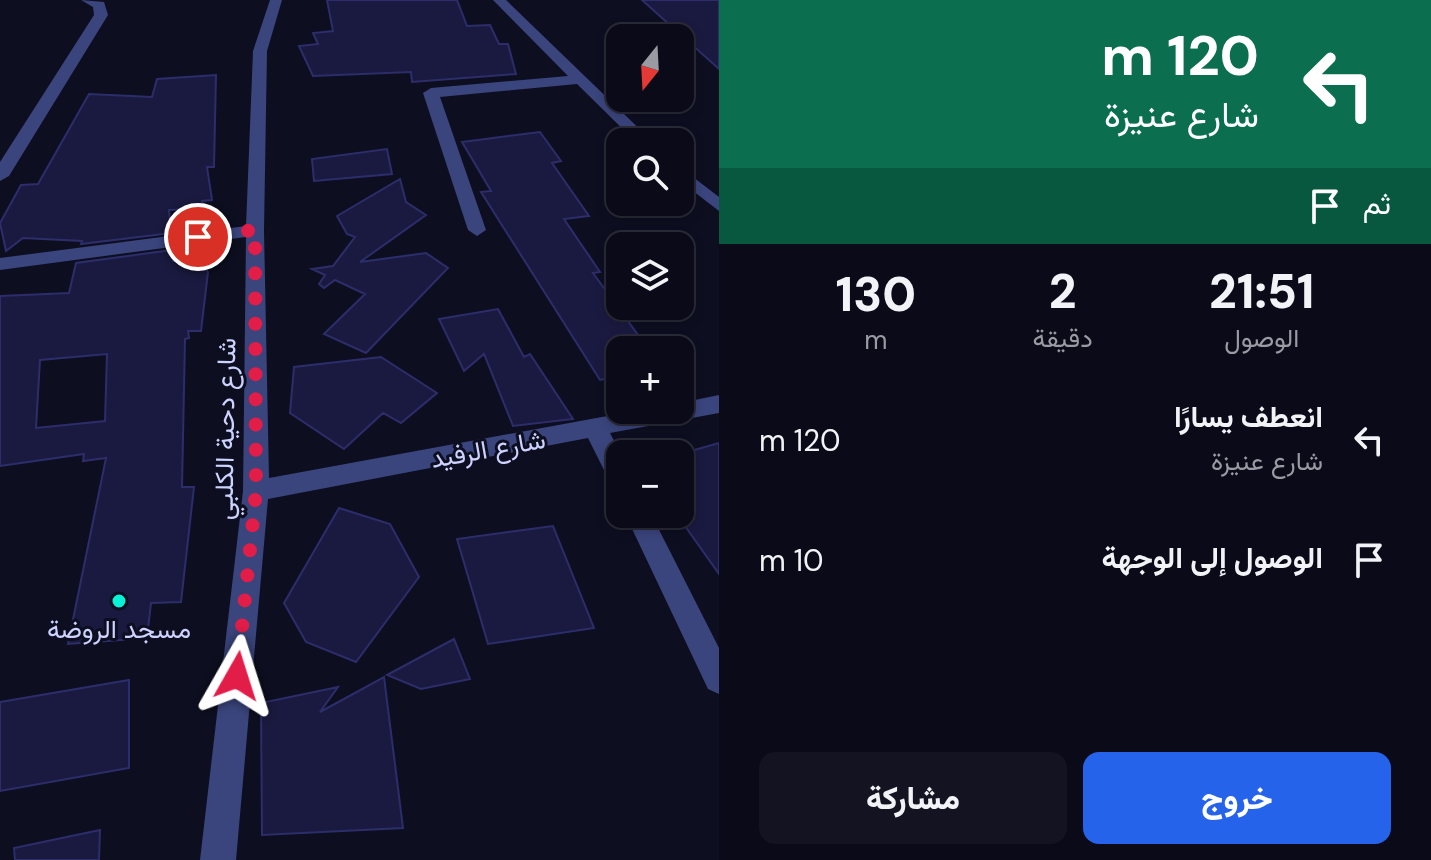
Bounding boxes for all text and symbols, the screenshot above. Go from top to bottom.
text: 120 m [1101,19,1259,92]
north arrow [606,24,694,112]
map controls [606,24,694,528]
icon: left [1287,32,1391,136]
text: شارع عنيزة [1104,91,1259,138]
button: search [606,128,694,216]
icon: arrive [1303,184,1347,228]
text: ثم [1363,184,1391,223]
pin [164,203,232,271]
icon: arrive [176,215,220,259]
button: layers [606,232,694,320]
text: 2 [1049,260,1076,323]
text: 21:51 [1209,260,1315,323]
text: 130 [835,263,916,326]
text: دقيقة [1032,321,1093,355]
text: الوصول [1224,321,1299,355]
text: m [864,323,887,357]
button: + [606,336,694,424]
street label: شارع دحية الكلبي [206,338,248,520]
text: انعطف يسارًا [1174,397,1323,436]
icon: left [1347,418,1391,462]
text: 120 m [759,421,841,460]
street label: شارع الرفيد [428,422,548,477]
button: − [606,440,694,528]
text: شارع عنيزة [1211,444,1323,478]
text: الوصول إلى الوجهة [1102,538,1323,577]
icon: arrive [1347,538,1391,582]
text: 10 m [759,541,824,580]
marker: مسجد الروضة [110,592,128,610]
place label: مسجد الروضة [47,612,191,646]
position arrow [195,634,279,718]
button: مشاركة [759,752,1067,844]
button: خروج [1083,752,1391,844]

